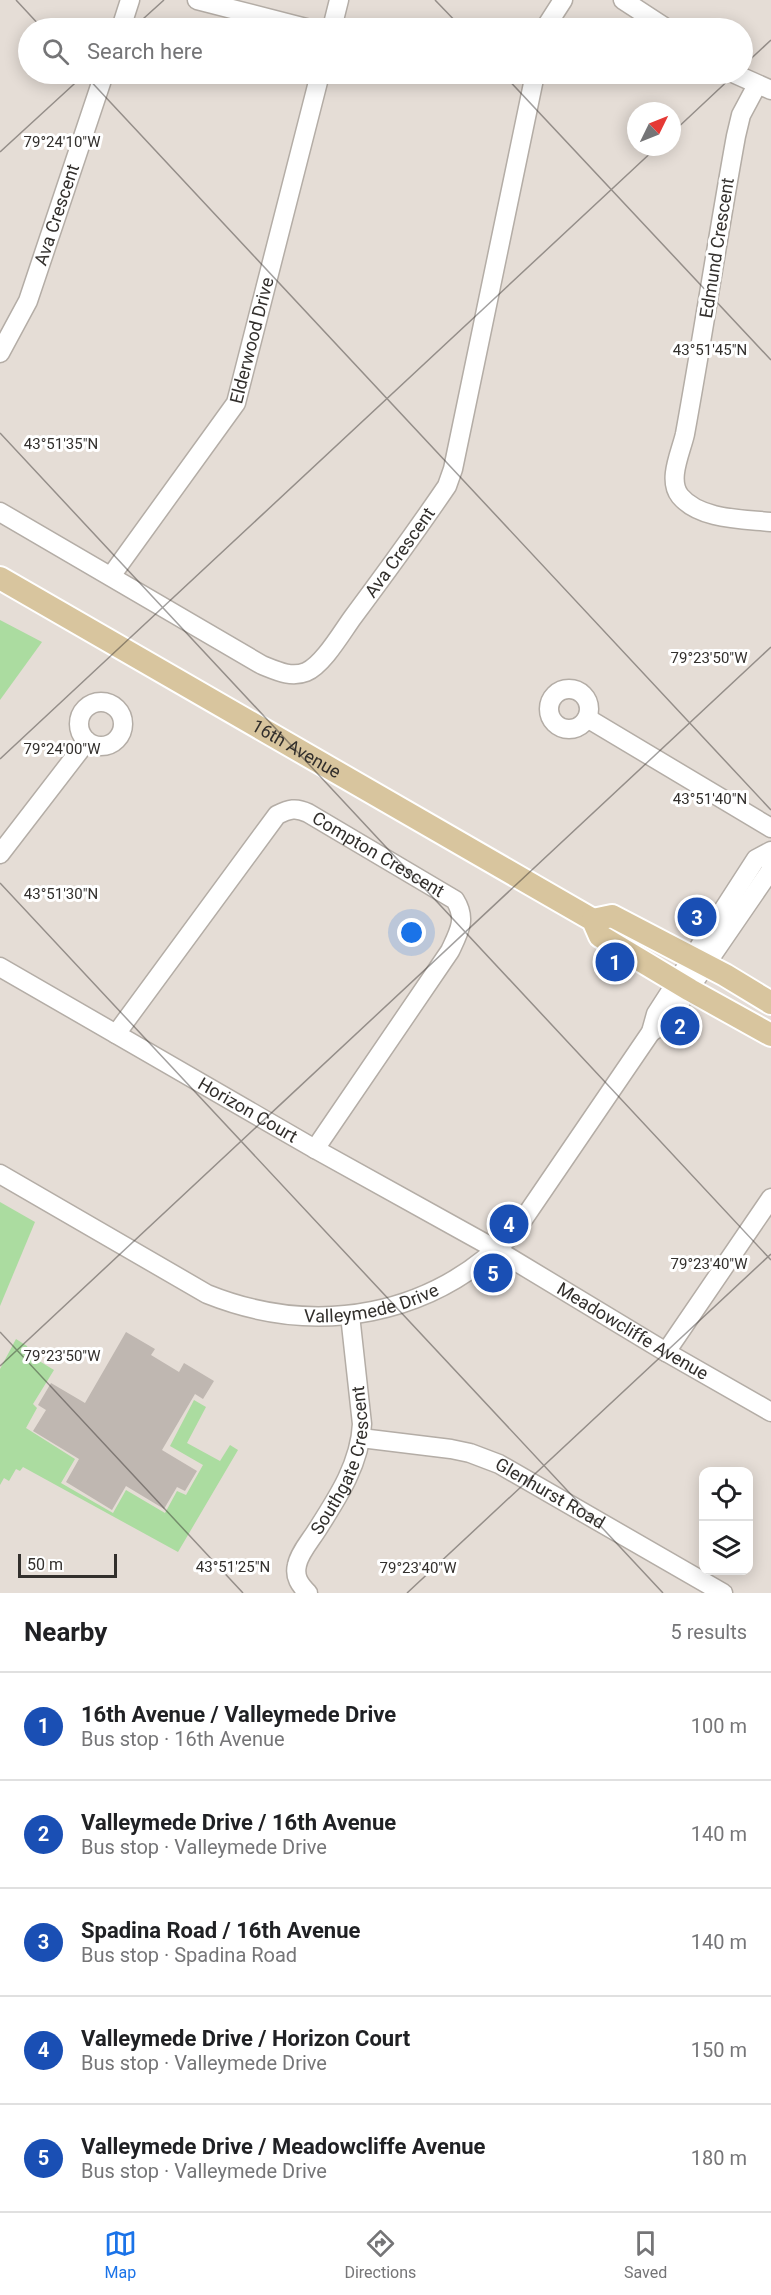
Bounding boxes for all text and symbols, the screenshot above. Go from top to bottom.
search box [18,18,753,84]
icon: search [39,35,72,68]
text: Search here [87,39,203,64]
north arrow [627,102,681,156]
text: 79°24'10"W [24,133,100,151]
street label: Ava Crescent [30,161,83,268]
street label: Edmund Crescent [695,176,738,320]
street label: Elderwood Drive [225,275,278,406]
text: 43°51'45"N [673,341,747,359]
text: 43°51'35"N [24,435,98,453]
street label: Ava Crescent [360,503,439,601]
text: 79°23'50"W [671,649,747,667]
street label: 16th Avenue [248,714,345,782]
text: 79°24'00"W [24,740,100,758]
text: 43°51'40"N [673,790,747,808]
street label: Compton Crescent [309,807,448,901]
text: 43°51'30"N [24,885,98,903]
pin: 3 [678,894,716,940]
your location [397,918,426,947]
pin: 1 [596,940,634,984]
pin: 2 [660,1004,700,1048]
street label: Horizon Court [194,1073,301,1147]
pin: 4 [490,1202,528,1246]
pin: 5 [474,1250,512,1296]
text: 79°23'40"W [671,1255,747,1273]
street label: Meadowcliffe Avenue [553,1278,712,1384]
street label: Valleymede Drive [304,1279,442,1326]
text: 79°23'50"W [24,1347,100,1365]
street label: Southgate Crescent [306,1385,372,1538]
street label: Glenhurst Road [492,1453,609,1533]
map controls [699,1467,753,1575]
button: locate [699,1467,753,1521]
button: layers [699,1521,753,1575]
scale bar [18,1551,117,1578]
text: 50 m [27,1555,63,1574]
text: 43°51'25"N [196,1558,270,1576]
text: 79°23'40"W [380,1559,456,1577]
text: Nearby [24,1617,107,1647]
text: 5 results [671,1620,747,1644]
text: 16th Avenue / Valleymede Drive [81,1702,396,1727]
text: 1 [38,1714,49,1738]
text: 100 m [691,1714,747,1738]
text: Bus stop · 16th Avenue [81,1727,285,1751]
text: Valleymede Drive / 16th Avenue [81,1810,396,1835]
text: 2 [38,1822,49,1846]
text: 140 m [691,1822,747,1846]
text: Bus stop · Valleymede Drive [81,1835,327,1859]
text: Spadina Road / 16th Avenue [81,1918,360,1943]
text: 3 [38,1930,49,1954]
text: 140 m [691,1930,747,1954]
text: Bus stop · Spadina Road [81,1943,297,1967]
text: Valleymede Drive / Horizon Court [81,2026,410,2051]
text: 4 [38,2038,49,2062]
text: 150 m [691,2038,747,2062]
text: Bus stop · Valleymede Drive [81,2051,327,2075]
text: Valleymede Drive / Meadowcliffe Avenue [81,2134,485,2159]
text: 5 [38,2146,49,2170]
text: 180 m [691,2146,747,2170]
text: Bus stop · Valleymede Drive [81,2159,327,2183]
tab: Map [104,2227,137,2282]
tab: Directions [344,2227,416,2282]
tab: Saved [624,2227,667,2282]

